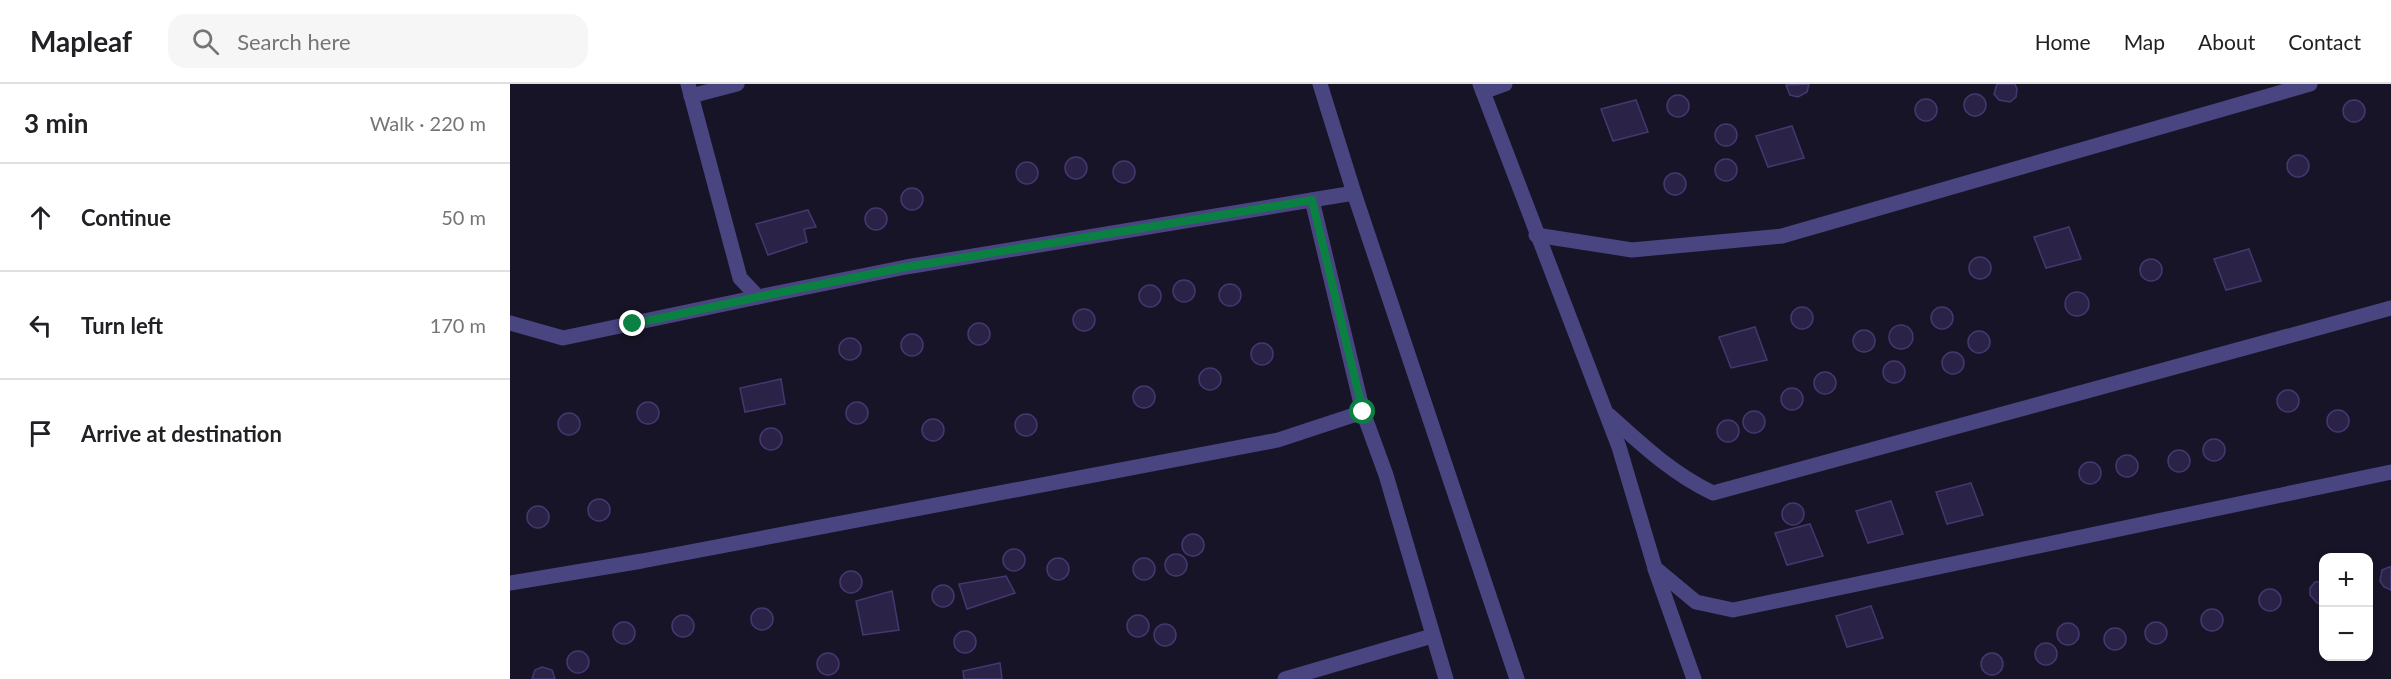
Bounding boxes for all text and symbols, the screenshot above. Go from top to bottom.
search box [168,14,588,68]
text: Mapleaf [30,24,132,58]
icon: search [189,25,222,58]
text: Search here [237,28,351,55]
text: Home [2035,29,2091,54]
text: Map [2124,29,2165,54]
text: About [2198,29,2255,54]
text: Contact [2288,29,2361,54]
text: 3 min [24,107,88,139]
text: Walk · 220 m [370,111,486,135]
icon: ahead [24,201,57,234]
text: Continue [81,204,171,231]
text: 50 m [441,205,486,229]
icon: left [24,309,57,342]
route end [619,310,645,336]
text: Turn left [81,312,163,339]
text: 170 m [430,313,486,337]
route start [1349,398,1375,424]
icon: arrive [24,417,57,450]
text: Arrive at destination [81,420,282,447]
map controls [2319,553,2373,661]
button: + [2319,553,2373,607]
button: − [2319,607,2373,661]

